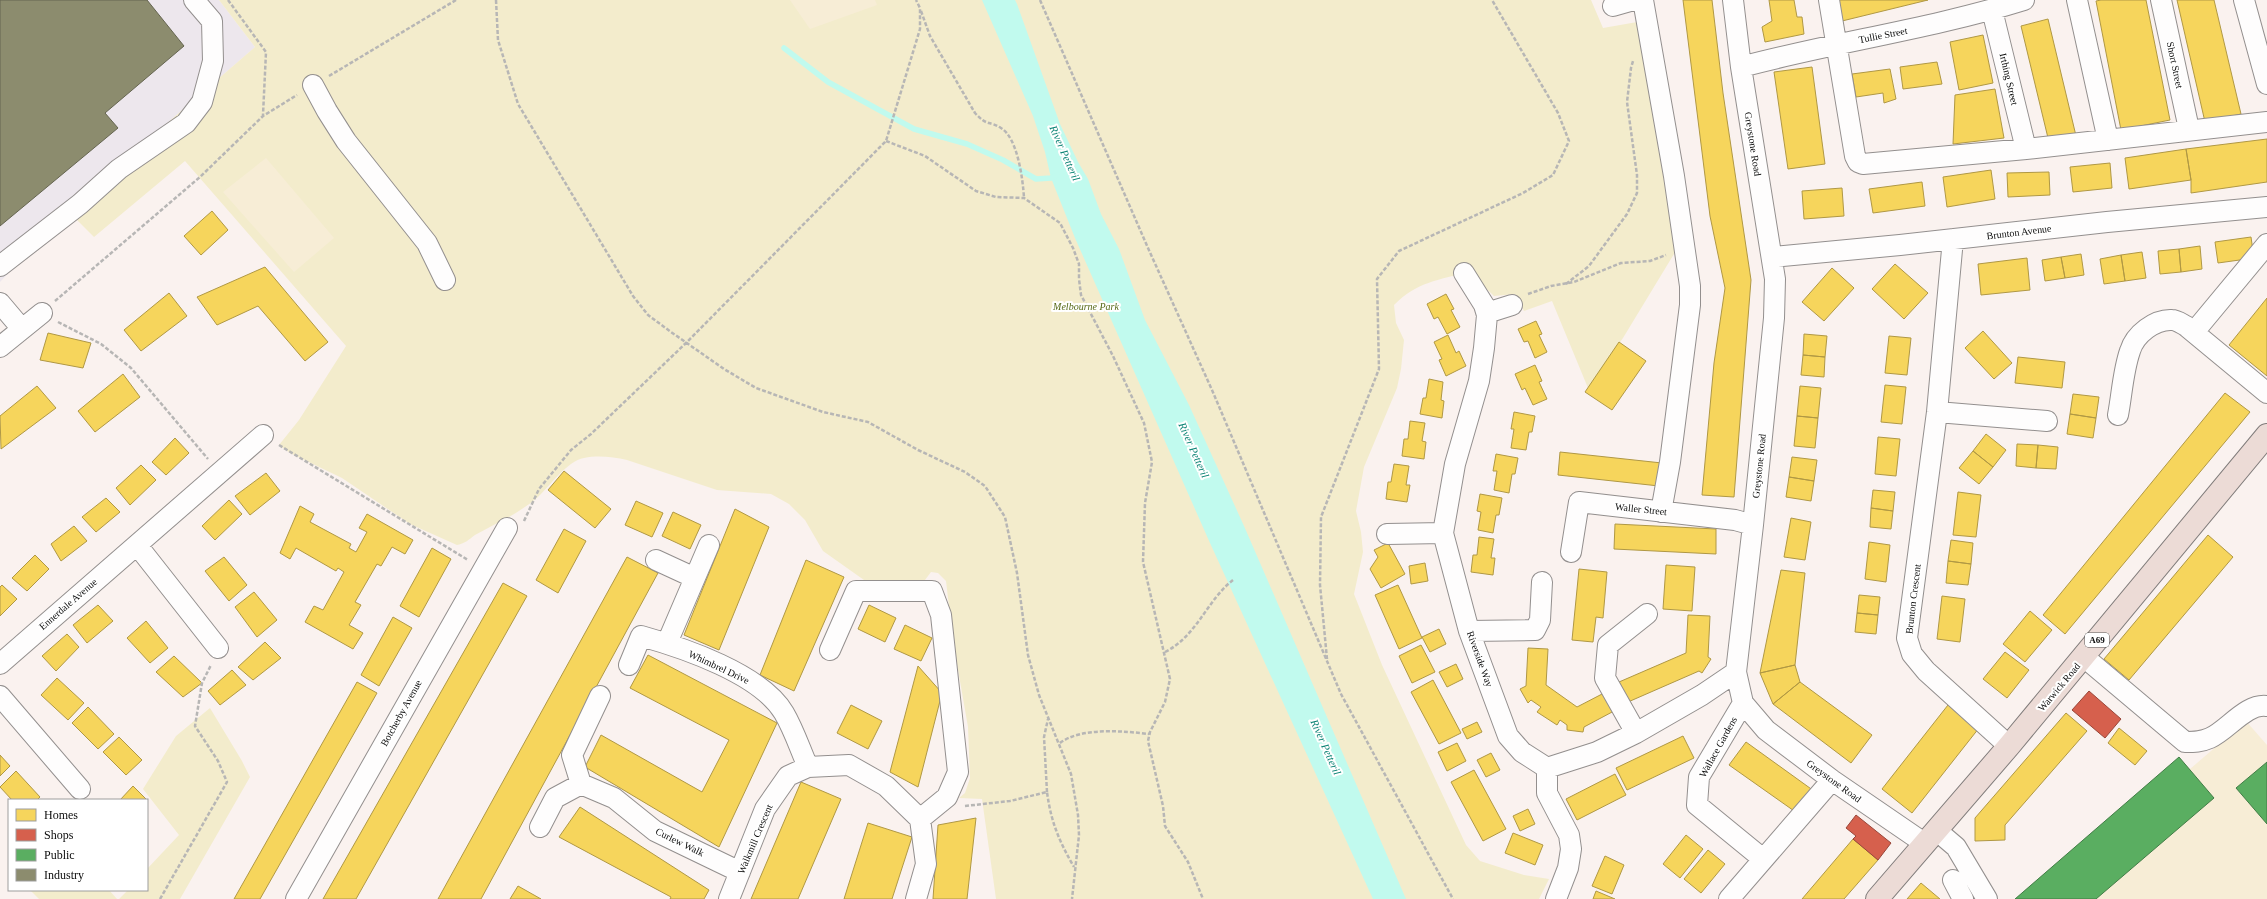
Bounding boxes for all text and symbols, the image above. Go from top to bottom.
street label: Tullie Street [1858,25,1908,45]
street label: Short Street [2165,41,2185,90]
street label: Irthing Street [1998,52,2020,106]
street label: Greystone Road [1743,111,1763,177]
water label: River Petteril [1047,122,1083,183]
street label: Brunton Avenue [1986,223,2053,241]
park label: Melbourne Park [1052,301,1119,312]
water label: River Petteril [1176,419,1212,480]
street label: Greystone Road [1750,433,1768,499]
street label: Waller Street [1614,501,1668,517]
street label: Brunton Crescent [1903,563,1923,635]
street label: Ennerdale Avenue [37,576,100,632]
street label: Riverside Way [1465,630,1495,688]
road number: A69 [2085,633,2109,647]
street label: Whimbrel Drive [687,648,752,686]
street label: Warwick Road [2036,661,2082,713]
street label: Botcherby Avenue [378,678,424,748]
street label: Wallace Gardens [1697,715,1739,779]
water label: River Petteril [1308,716,1344,777]
street label: Greystone Road [1805,758,1863,804]
legend [8,799,148,891]
street label: Walkmill Crescent [735,802,775,875]
text: Homes [44,808,78,822]
street label: Curlew Walk [654,826,706,858]
text: Shops [44,828,74,842]
text: Public [44,848,75,862]
text: Industry [44,868,84,882]

